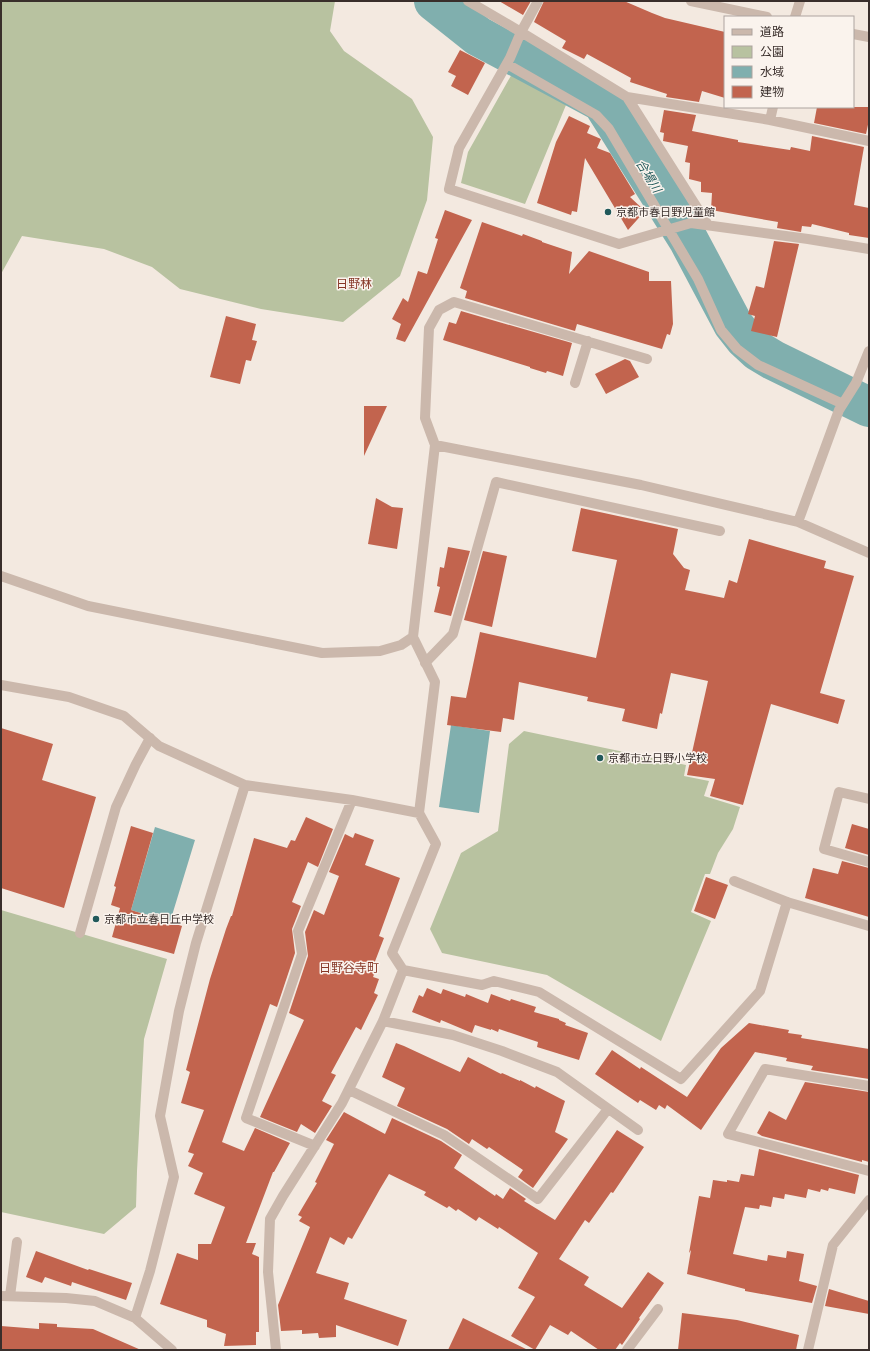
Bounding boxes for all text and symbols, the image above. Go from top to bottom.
legend [724,16,854,108]
text: 道路 [760,24,784,39]
text: 公園 [760,44,784,59]
text: 水域 [760,64,784,79]
text: 建物 [760,84,784,99]
water label: 合場川 [633,157,666,197]
place label: 京都市春日野児童館 [616,205,715,219]
marker: 京都市春日野児童館 [603,207,613,217]
district label: 日野林 [336,276,372,291]
place label: 京都市立日野小学校 [608,751,707,765]
marker: 京都市立日野小学校 [595,753,605,763]
place label: 京都市立春日丘中学校 [104,912,214,926]
marker: 京都市立春日丘中学校 [91,914,101,924]
district label: 日野谷寺町 [319,960,379,975]

